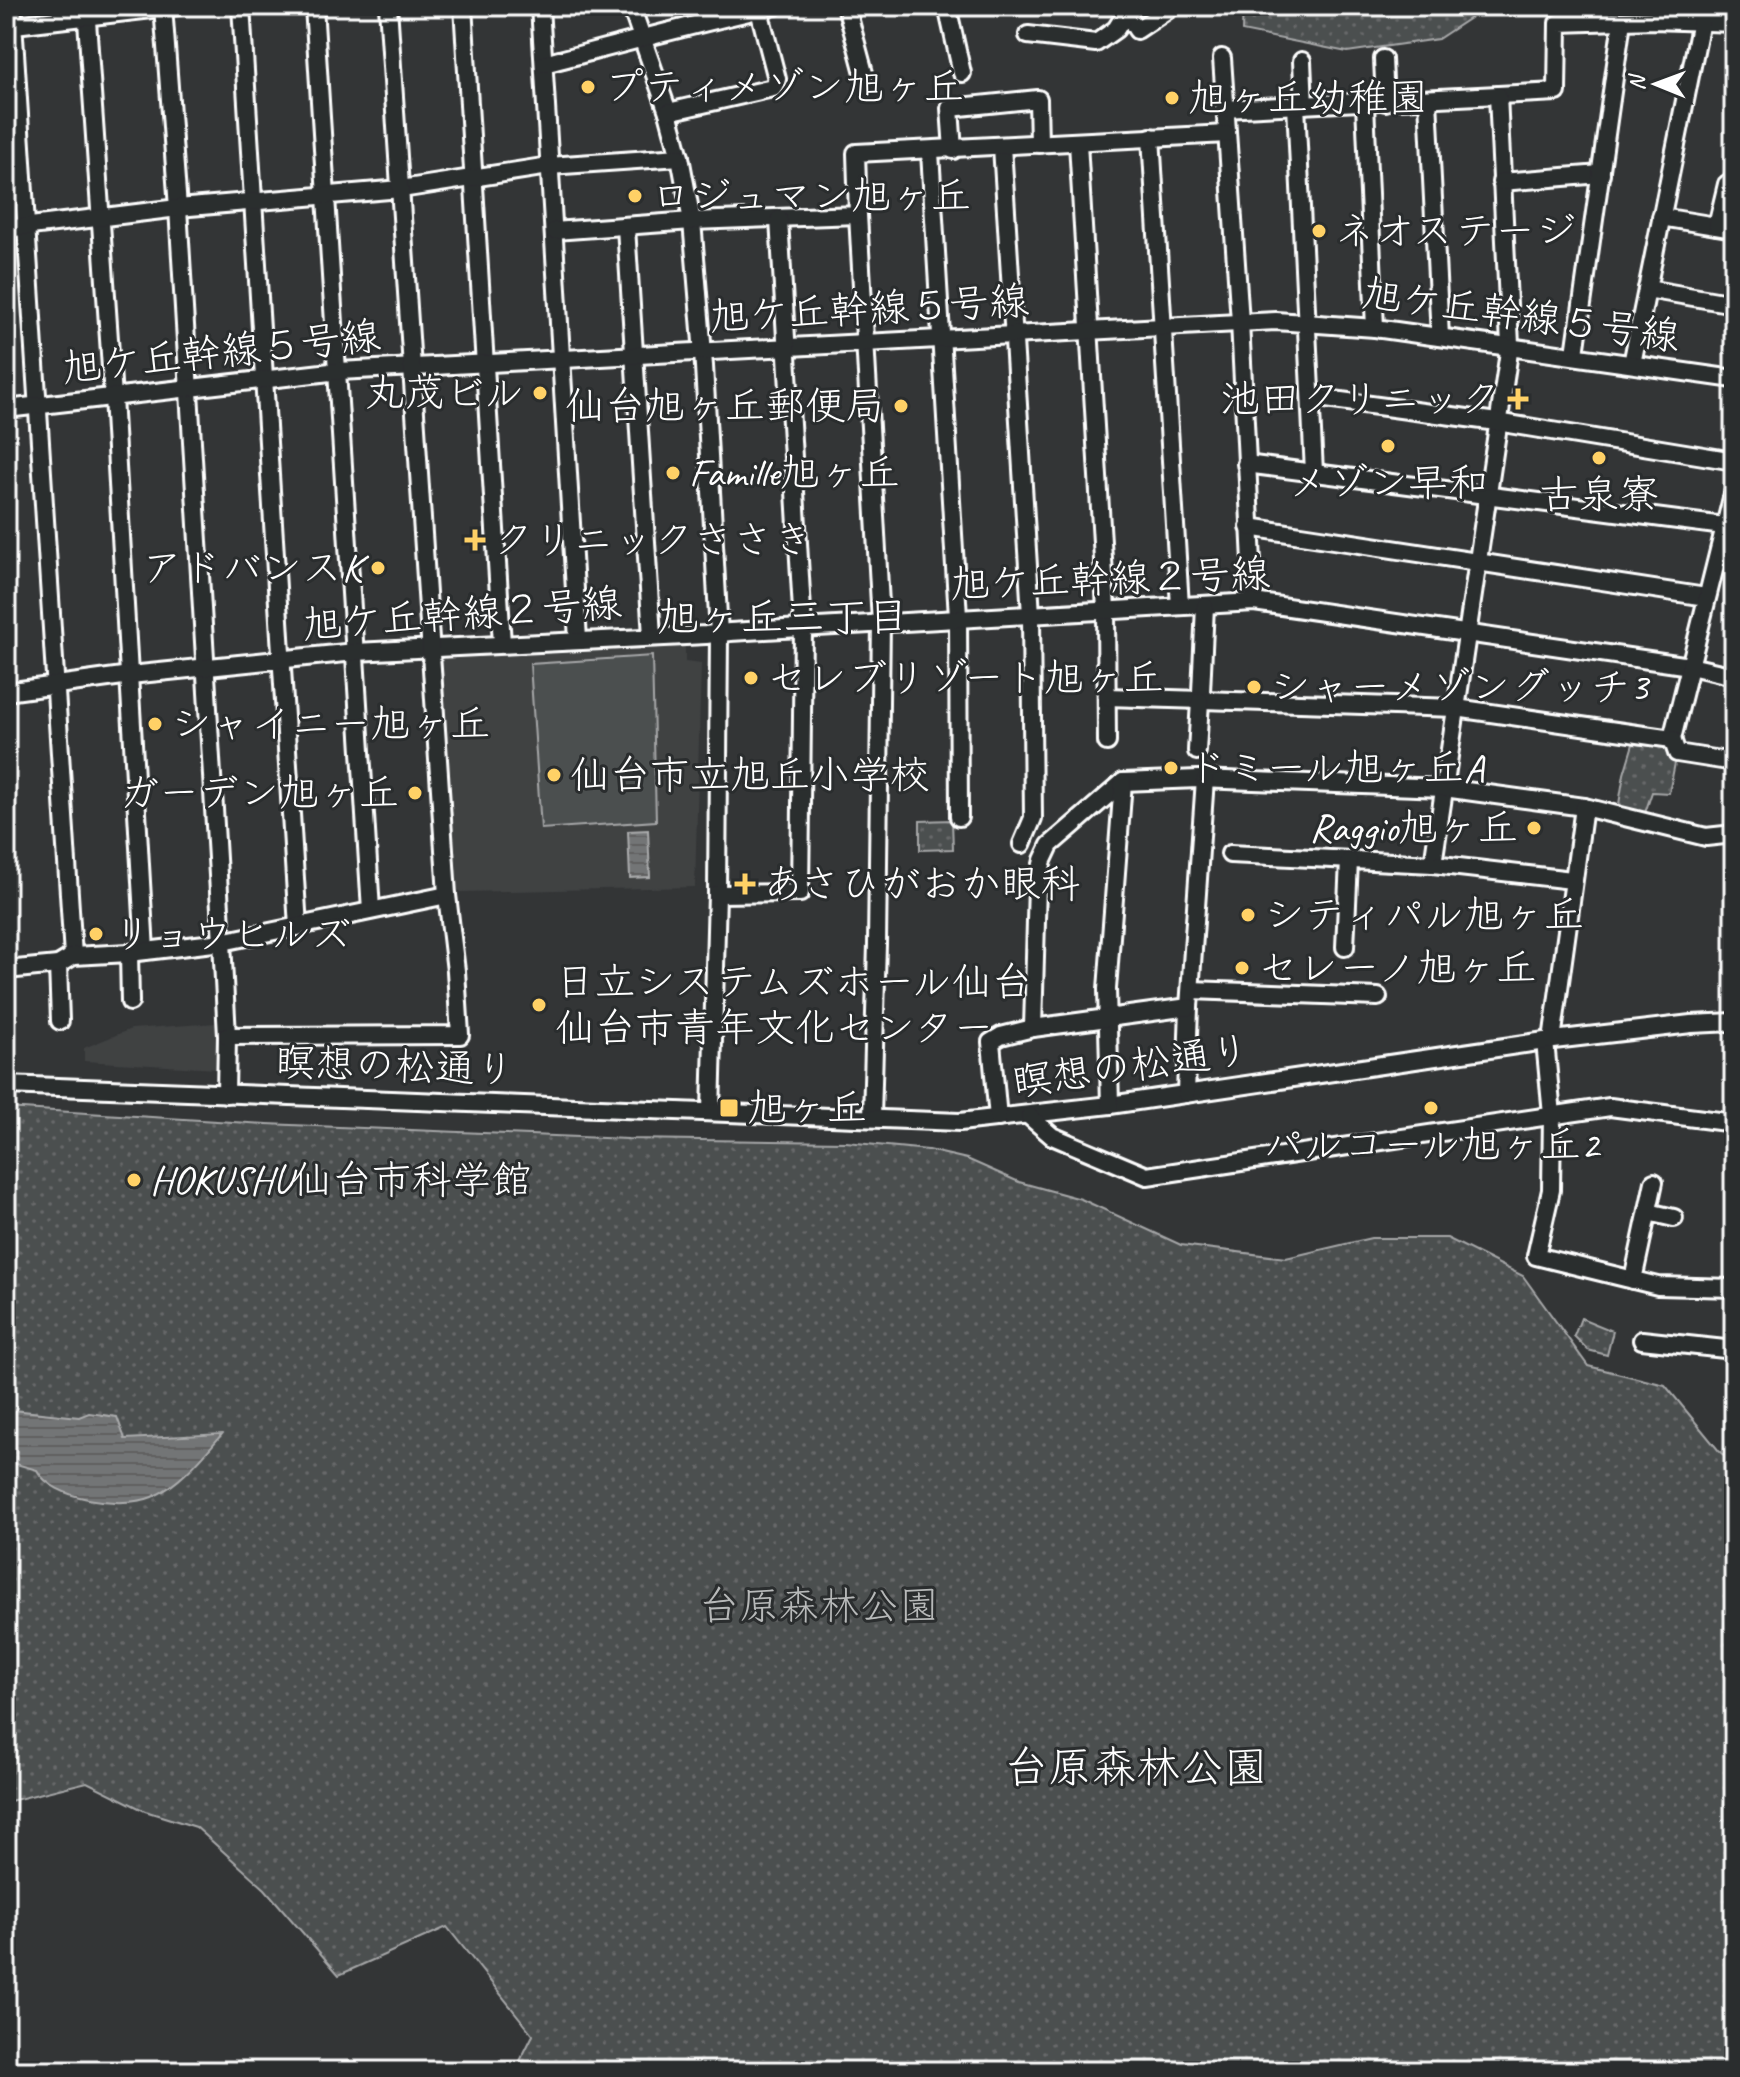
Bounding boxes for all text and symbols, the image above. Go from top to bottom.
north arrow [1616,44,1696,124]
place label: プティメゾン旭ヶ丘 [604,62,964,112]
place label: 旭ヶ丘幼稚園 [1188,73,1428,123]
text: N [1623,73,1651,91]
marker: プティメゾン旭ヶ丘 [579,78,597,96]
marker: 旭ヶ丘幼稚園 [1163,89,1181,107]
place label: ロジュマン旭ヶ丘 [651,171,971,221]
marker: ロジュマン旭ヶ丘 [626,187,644,205]
place label: ネオステージ [1335,206,1576,256]
marker: ネオステージ [1310,222,1328,240]
street label: 旭ケ丘幹線５号線 [1359,268,1683,362]
street label: 旭ケ丘幹線５号線 [708,276,1030,342]
street label: 旭ケ丘幹線５号線 [59,310,383,394]
place label: 丸茂ビル [365,368,524,418]
place label: 池田クリニック [1220,374,1500,424]
place label: 仙台旭ヶ丘郵便局 [565,381,885,431]
marker: 丸茂ビル [531,384,549,402]
marker: 池田クリニック [1507,388,1529,410]
marker: 仙台旭ヶ丘郵便局 [892,397,910,415]
marker: メゾン早和 [1379,437,1397,455]
place label: Famille旭ヶ丘 [689,448,900,498]
marker: 古泉寮 [1590,449,1608,467]
place label: メゾン早和 [1288,458,1488,508]
marker: Famille旭ヶ丘 [664,464,682,482]
place label: 古泉寮 [1539,470,1659,520]
place label: クリニックささき [493,515,813,565]
marker: クリニックささき [464,529,486,551]
place label: アドバンスK [142,543,370,593]
street label: 旭ケ丘幹線２号線 [949,548,1271,610]
marker: アドバンスK [369,559,387,577]
street label: 旭ケ丘幹線２号線 [301,578,623,650]
district label: 旭ヶ丘三丁目 [657,591,909,644]
place label: セレブリゾート旭ヶ丘 [767,653,1164,703]
place label: シャーメゾングッチ3 [1270,662,1651,712]
marker: セレブリゾート旭ヶ丘 [742,669,760,687]
marker: シャーメゾングッチ3 [1245,678,1263,696]
place label: シャイニー旭ヶ丘 [171,699,490,749]
marker: シャイニー旭ヶ丘 [146,715,164,733]
place label: ドミール旭ヶ丘A [1187,743,1486,793]
place label: 仙台市立旭丘小学校 [570,750,930,800]
marker: ドミール旭ヶ丘A [1162,759,1180,777]
marker: 仙台市立旭丘小学校 [545,766,563,784]
place label: ガーデン旭ヶ丘 [119,768,399,818]
marker: ガーデン旭ヶ丘 [406,784,424,802]
place label: Raggio旭ヶ丘 [1309,803,1518,853]
marker: Raggio旭ヶ丘 [1525,819,1543,837]
place label: あさひがおか眼科 [763,859,1081,909]
marker: あさひがおか眼科 [734,873,756,895]
place label: シティパル旭ヶ丘 [1264,890,1584,940]
marker: シティパル旭ヶ丘 [1239,906,1257,924]
place label: リョウヒルズ [112,909,351,959]
marker: リョウヒルズ [87,925,105,943]
place label: セレーノ旭ヶ丘 [1258,943,1536,993]
place label: 日立システムズホール仙台 仙台市青年文化センター [555,957,1032,1053]
marker: セレーノ旭ヶ丘 [1233,959,1251,977]
marker: 日立システムズホール仙台 仙台市青年文化センター [530,996,548,1014]
street label: 瞑想の松通り [1009,1025,1253,1107]
street label: 瞑想の松通り [274,1037,516,1095]
place label: 旭ヶ丘 [747,1083,867,1133]
marker: 旭ヶ丘 [718,1097,740,1119]
marker: パルコール旭ヶ丘2 [1422,1099,1440,1117]
place label: パルコール旭ヶ丘2 [1263,1120,1602,1170]
place label: HOKUSHU仙台市科学館 [150,1155,532,1205]
marker: HOKUSHU仙台市科学館 [125,1171,143,1189]
park label: 台原森林公園 [699,1581,939,1631]
district label: 台原森林公園 [1004,1740,1268,1795]

